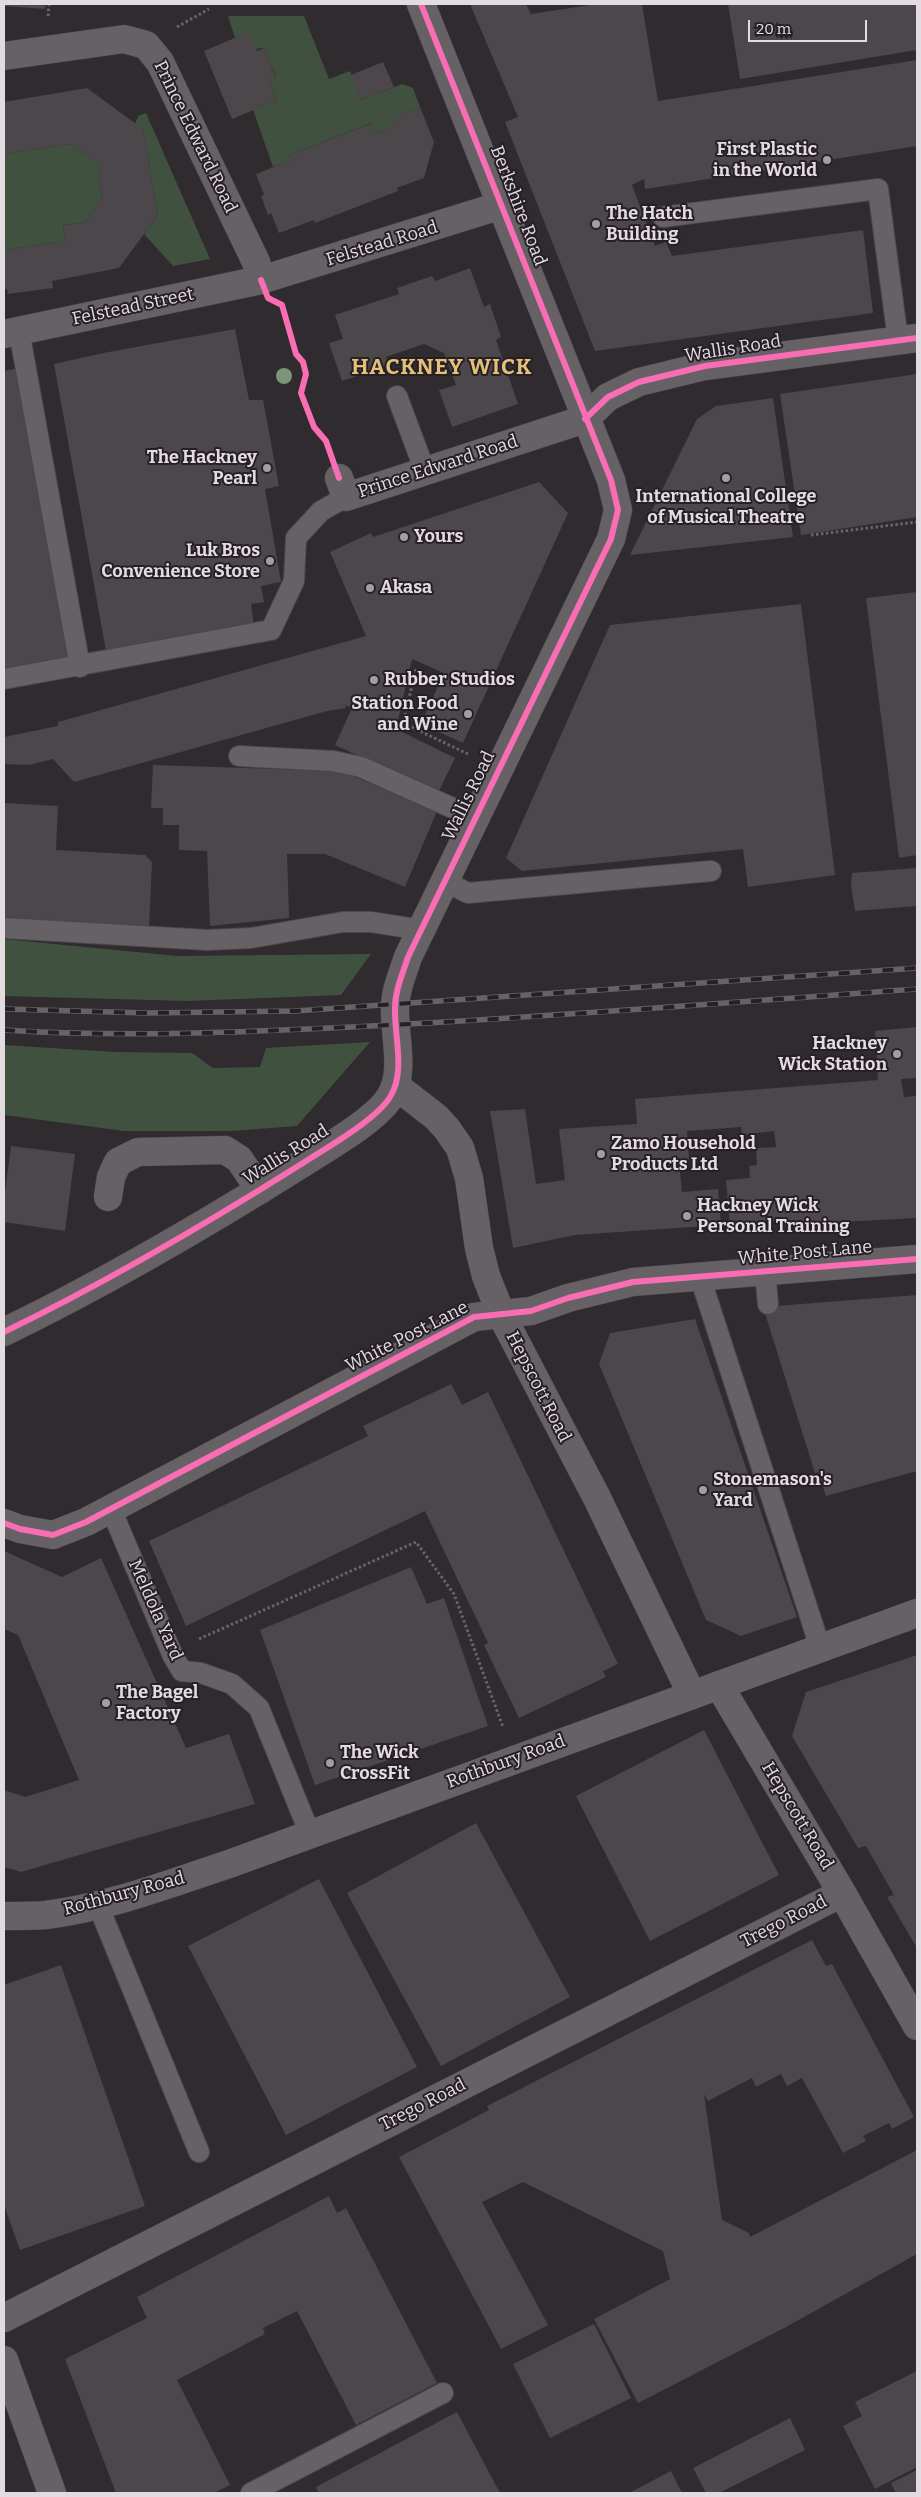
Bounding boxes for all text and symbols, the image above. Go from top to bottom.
scale bar [751,10,870,42]
text: 20 m [756,20,791,38]
street label: Prince Edward Road [149,57,241,217]
place label: First Plastic in the World [713,139,817,182]
street label: Berkshire Road [485,143,551,269]
marker: First Plastic in the World [821,154,833,166]
place label: The Hatch Building [606,203,693,245]
street label: Felstead Road [324,217,440,271]
marker: The Hatch Building [590,218,602,230]
street label: Felstead Street [70,284,196,330]
street label: Wallis Road [683,331,783,367]
district label: HACKNEY WICK [350,355,534,381]
street label: Prince Edward Road [355,431,521,503]
place label: The Hackney Pearl [147,447,257,489]
marker: The Hackney Pearl [261,462,273,474]
marker: International College of Musical Theatre [720,472,732,484]
place label: International College of Musical Theatre [636,486,816,528]
place label: Yours [414,526,463,548]
marker: Yours [398,531,410,543]
place label: Luk Bros Convenience Store [101,540,260,582]
marker: Luk Bros Convenience Store [264,555,276,567]
place label: Akasa [380,577,432,599]
marker: Akasa [364,582,376,594]
place label: Rubber Studios [384,669,515,691]
marker: Rubber Studios [368,674,380,686]
place label: Station Food and Wine [351,693,458,736]
marker: Station Food and Wine [462,708,474,720]
street label: Wallis Road [438,748,500,844]
place label: Hackney Wick Station [778,1033,887,1076]
marker: Hackney Wick Station [891,1048,903,1060]
street label: Wallis Road [239,1120,333,1190]
place label: Zamo Household Products Ltd [611,1133,756,1176]
marker: Zamo Household Products Ltd [595,1148,607,1160]
place label: Hackney Wick Personal Training [697,1195,850,1238]
marker: Hackney Wick Personal Training [681,1210,693,1222]
street label: White Post Lane [737,1236,873,1270]
street label: White Post Lane [342,1297,472,1377]
street label: Hepscott Road [501,1328,575,1446]
place label: Stonemason's Yard [713,1469,832,1512]
marker: Stonemason's Yard [697,1484,709,1496]
street label: Meldola Yard [123,1556,187,1664]
place label: The Bagel Factory [116,1682,198,1725]
marker: The Bagel Factory [100,1697,112,1709]
street label: Rothbury Road [444,1731,568,1793]
place label: The Wick CrossFit [340,1742,419,1785]
marker: The Wick CrossFit [324,1757,336,1769]
street label: Hepscott Road [756,1758,838,1874]
street label: Rothbury Road [61,1867,187,1921]
street label: Trego Road [737,1891,831,1953]
street label: Trego Road [376,2074,470,2136]

